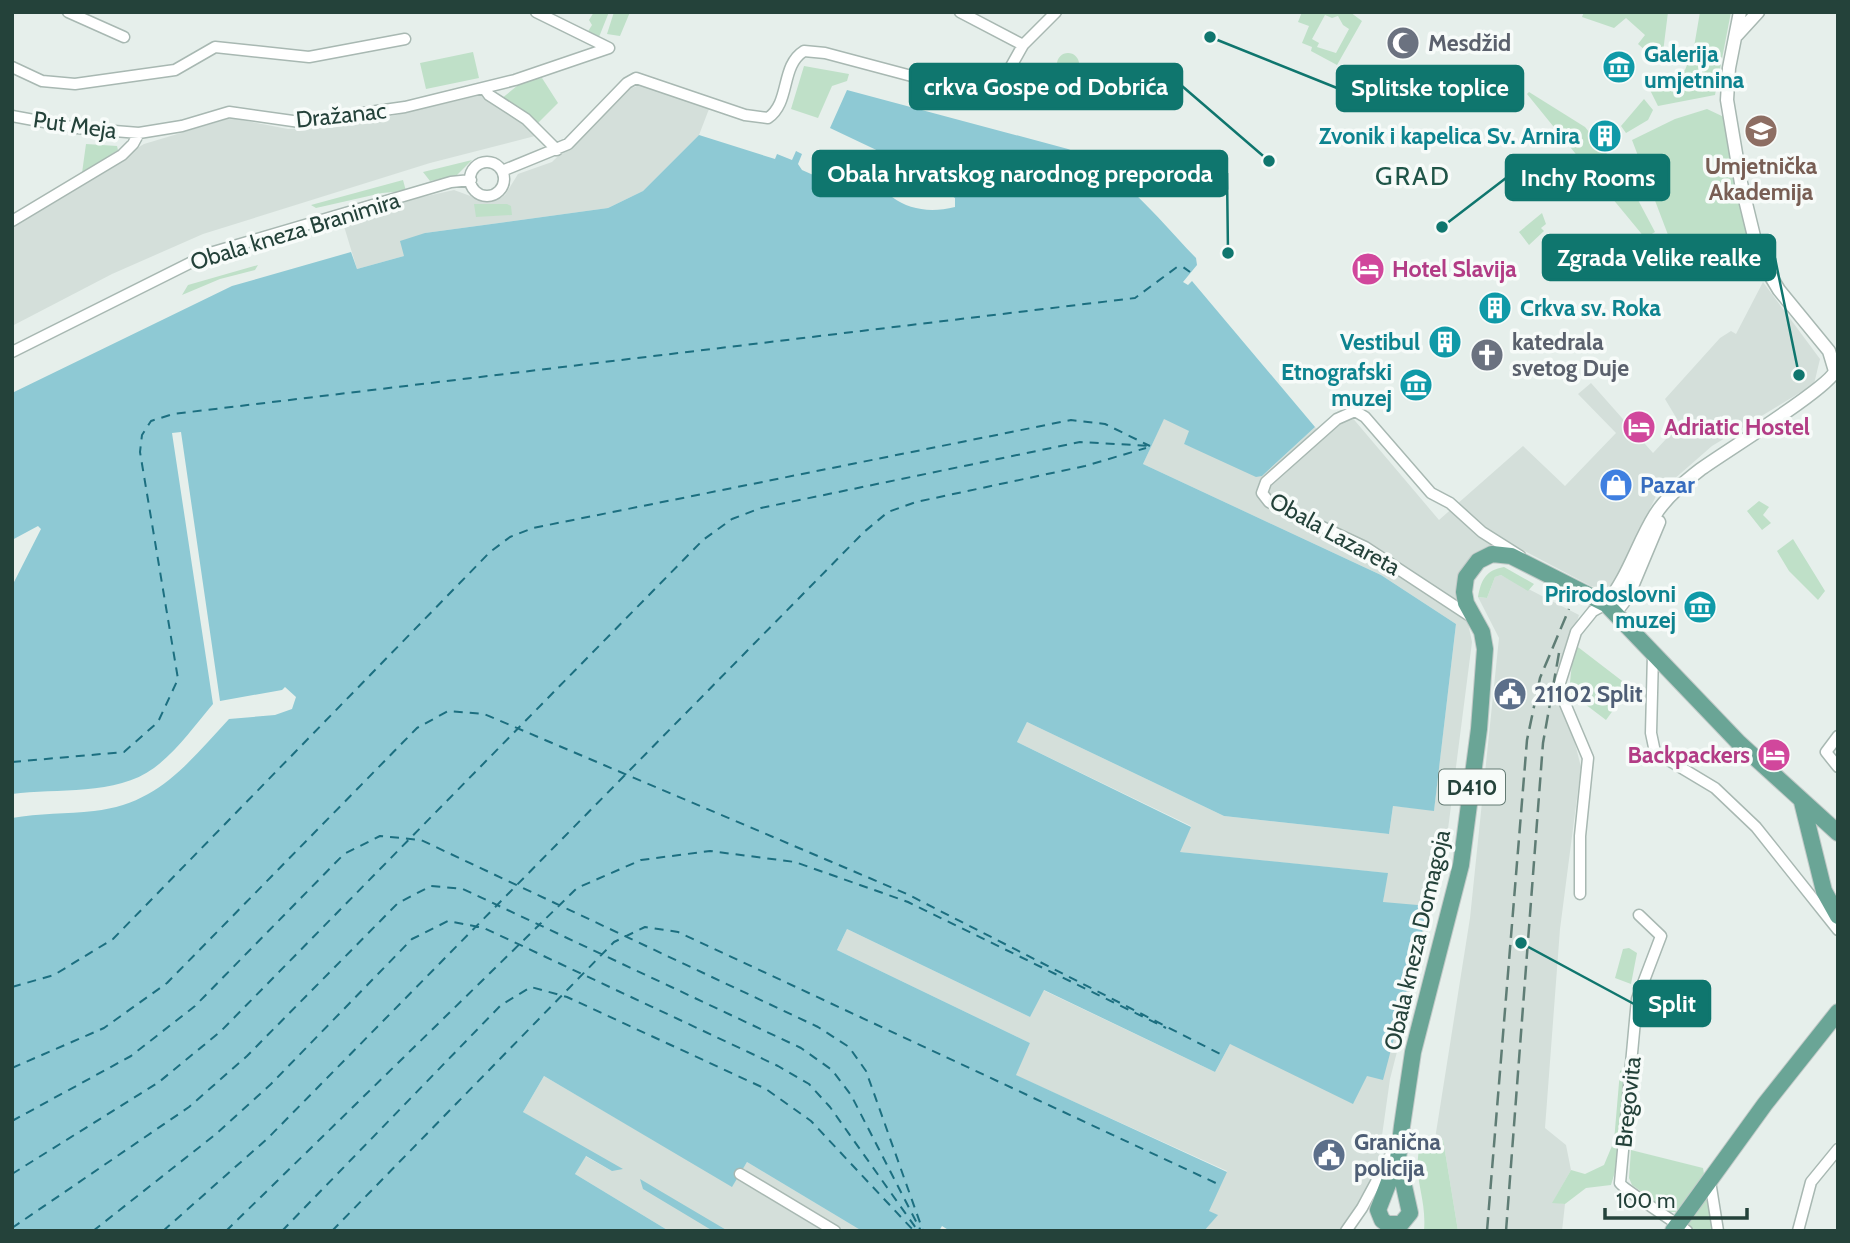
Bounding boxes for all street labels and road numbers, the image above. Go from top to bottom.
street label: Dražanac [294,96,388,134]
street label: Put Meja [31,105,119,145]
street label: Obala kneza Branimira [187,186,403,276]
street label: Obala Lazareta [1265,487,1405,581]
road number: D410 [1439,770,1505,804]
street label: Obala kneza Domagoja [1378,827,1456,1053]
street label: Bregovita [1609,1055,1647,1149]

